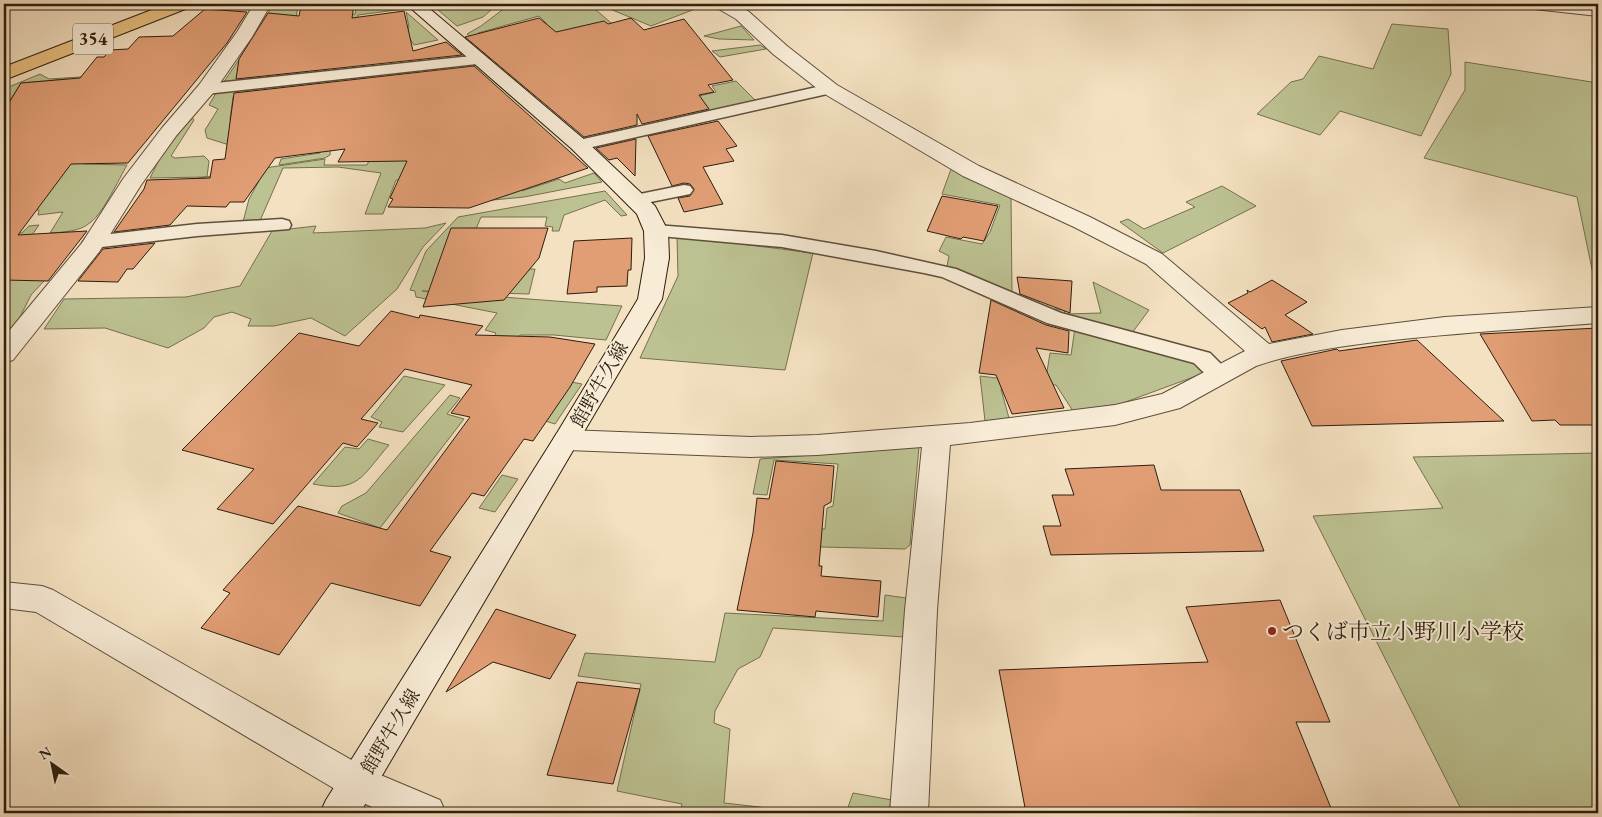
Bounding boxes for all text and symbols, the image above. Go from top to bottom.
road number: 354 [73,23,113,54]
street label: 館野牛久線 [565,337,634,432]
place label: つくば市立小野川小学校 [1282,617,1524,646]
marker: つくば市立小野川小学校 [1266,625,1278,637]
street label: 館野牛久線 [355,684,426,778]
north arrow [28,740,78,790]
text: N [35,742,55,764]

